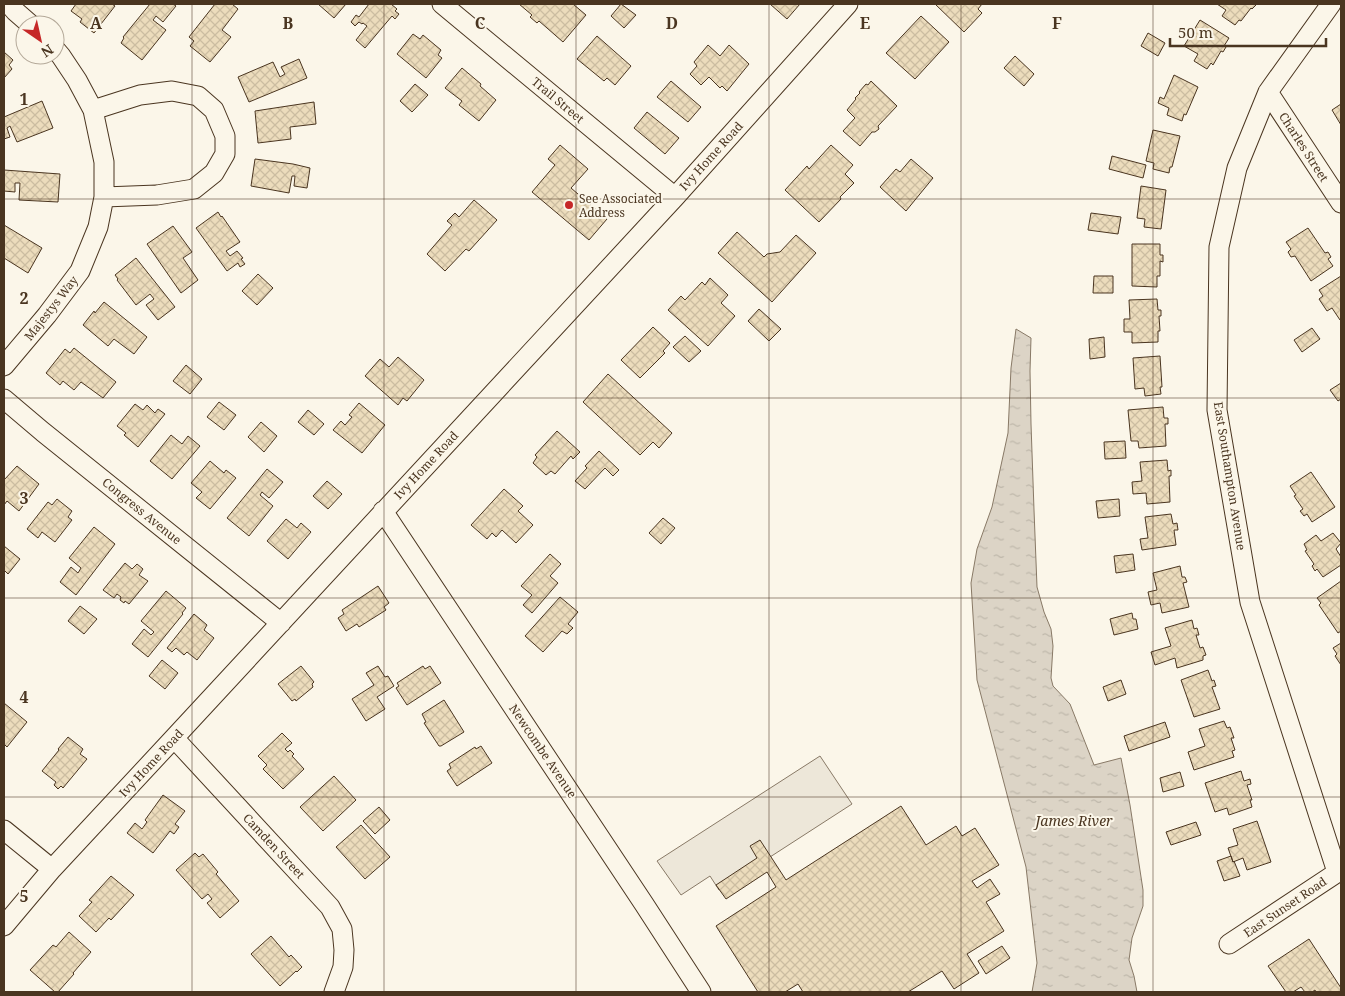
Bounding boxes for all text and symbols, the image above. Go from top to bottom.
text: A [90,12,103,34]
text: B [283,12,294,34]
text: C [475,12,486,34]
text: D [666,12,678,34]
text: E [860,12,870,34]
text: F [1052,12,1062,34]
north arrow [15,15,65,65]
scale bar [1170,15,1326,47]
text: 50 m [1178,22,1213,42]
text: N [38,40,57,62]
street label: Trail Street [528,73,588,127]
text: 1 [19,88,29,110]
street label: Charles Street [1275,109,1333,185]
street label: Ivy Home Road [675,117,747,194]
place label: See Associated Address [579,190,663,221]
marker: See Associated Address [563,199,575,211]
street label: Majestys Way [20,272,82,344]
text: 2 [19,287,29,309]
street label: East Southampton Avenue [1210,400,1250,552]
street label: Ivy Home Road [390,427,462,503]
street label: Congress Avenue [99,474,185,548]
text: 3 [19,487,29,509]
text: 4 [19,686,29,708]
street label: Newcombe Avenue [505,701,581,801]
street label: Ivy Home Road [115,725,187,801]
street label: Camden Street [239,810,309,882]
water label: James River [1032,811,1113,830]
street label: East Sunset Road [1240,872,1330,941]
text: 5 [19,885,29,907]

